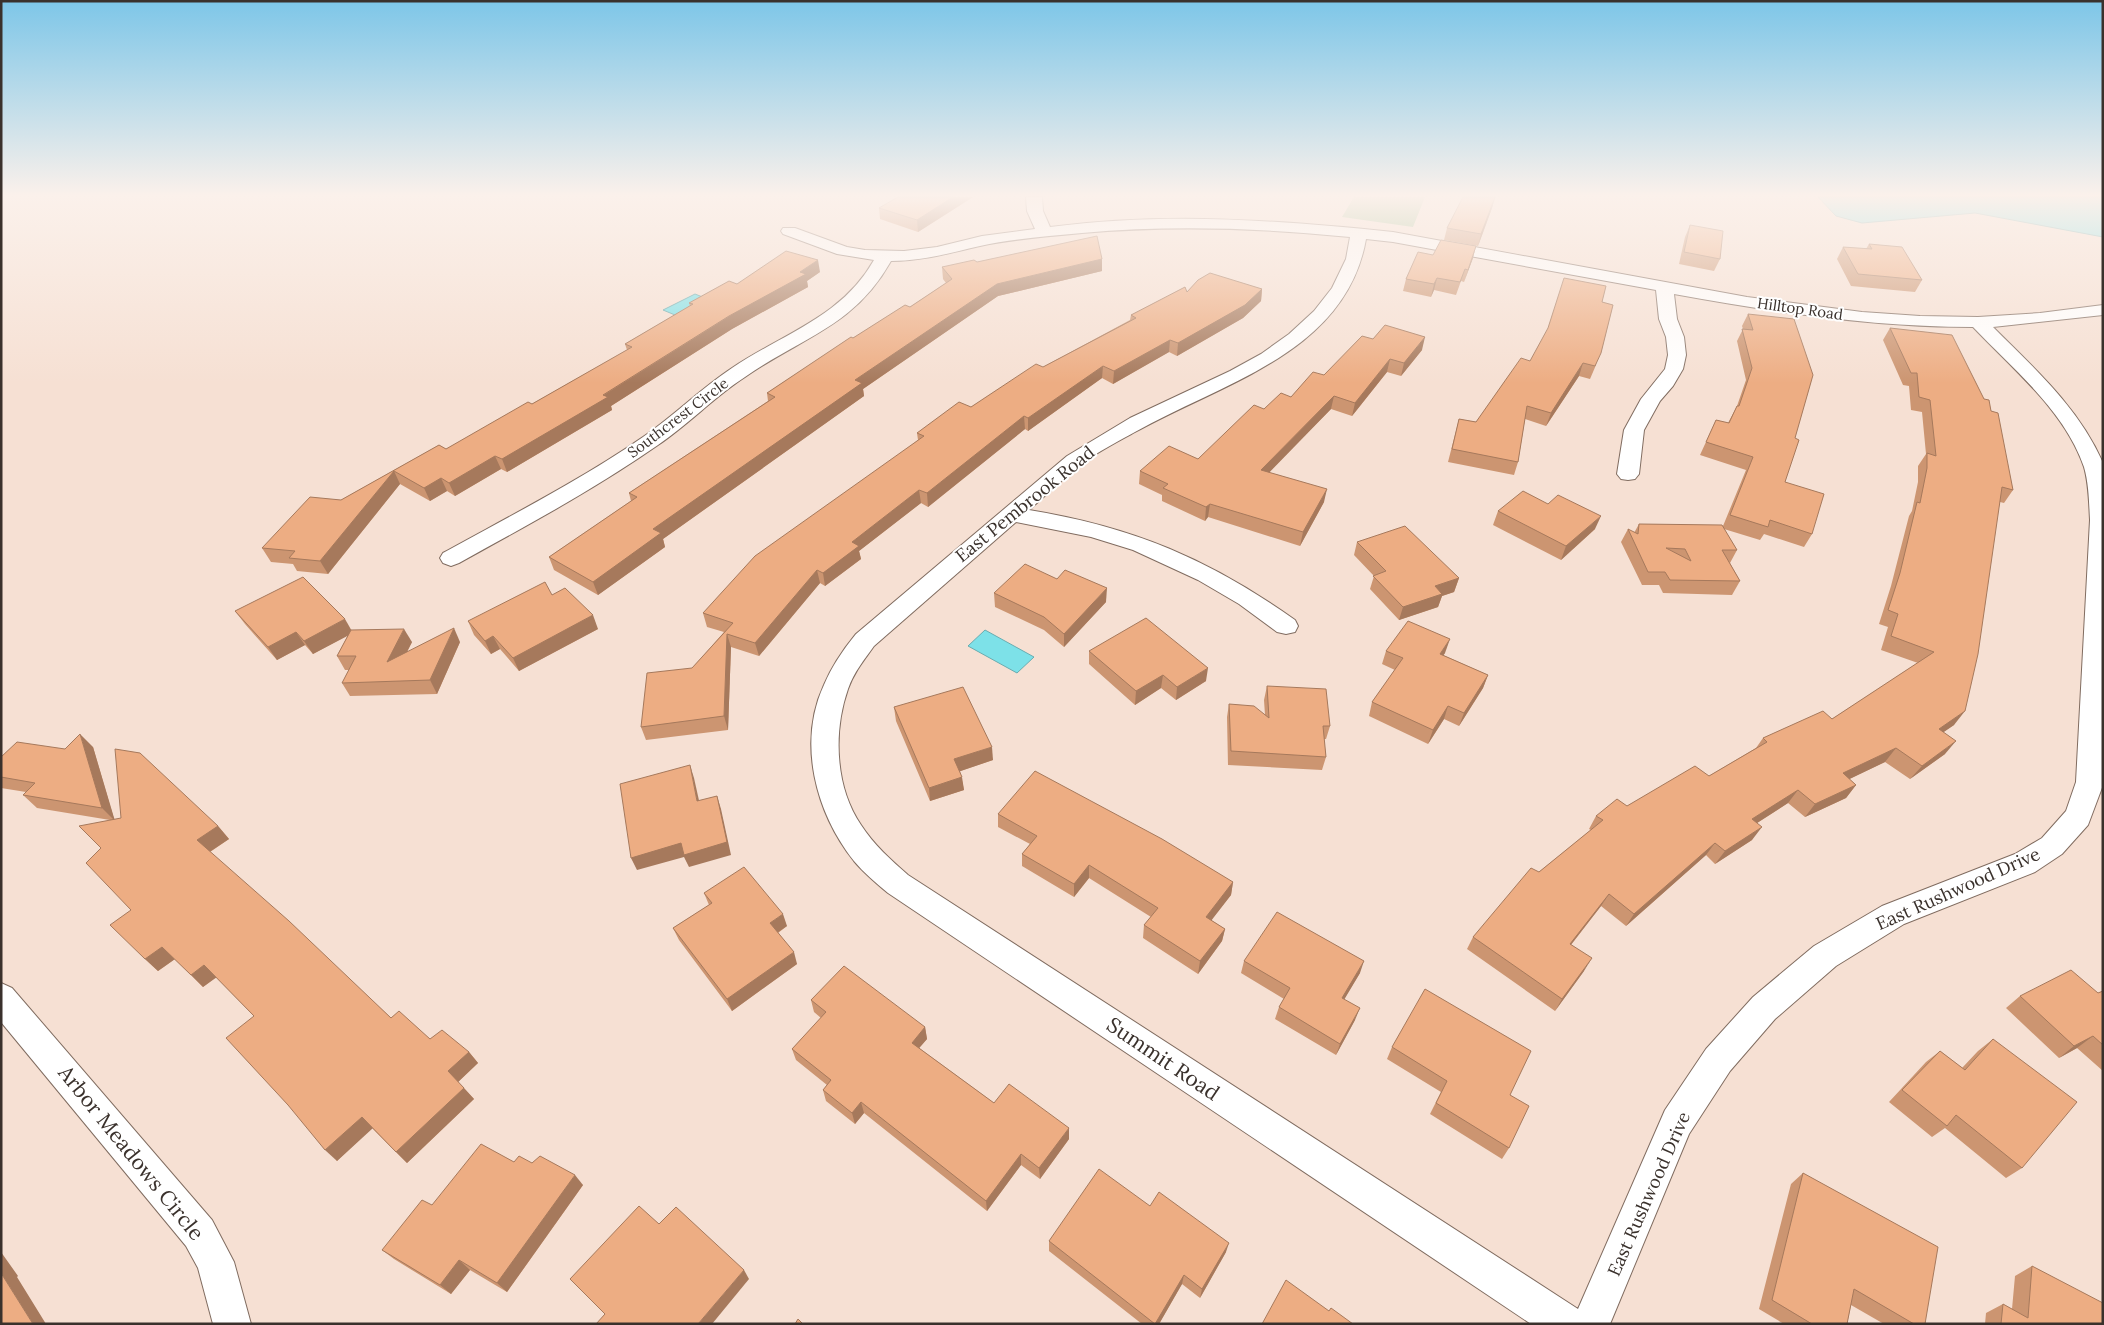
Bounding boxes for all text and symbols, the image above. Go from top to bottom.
street label: Hilltop Road [1756,293,1844,324]
street label: Southcrest Circle [623,373,732,462]
street label: East Pembrook Road [950,440,1099,567]
street label: East Rushwood Drive [1872,842,2044,935]
street label: Summit Road [1102,1011,1225,1106]
street label: Arbor Meadows Circle [52,1059,210,1246]
street label: East Rushwood Drive [1602,1108,1695,1279]

